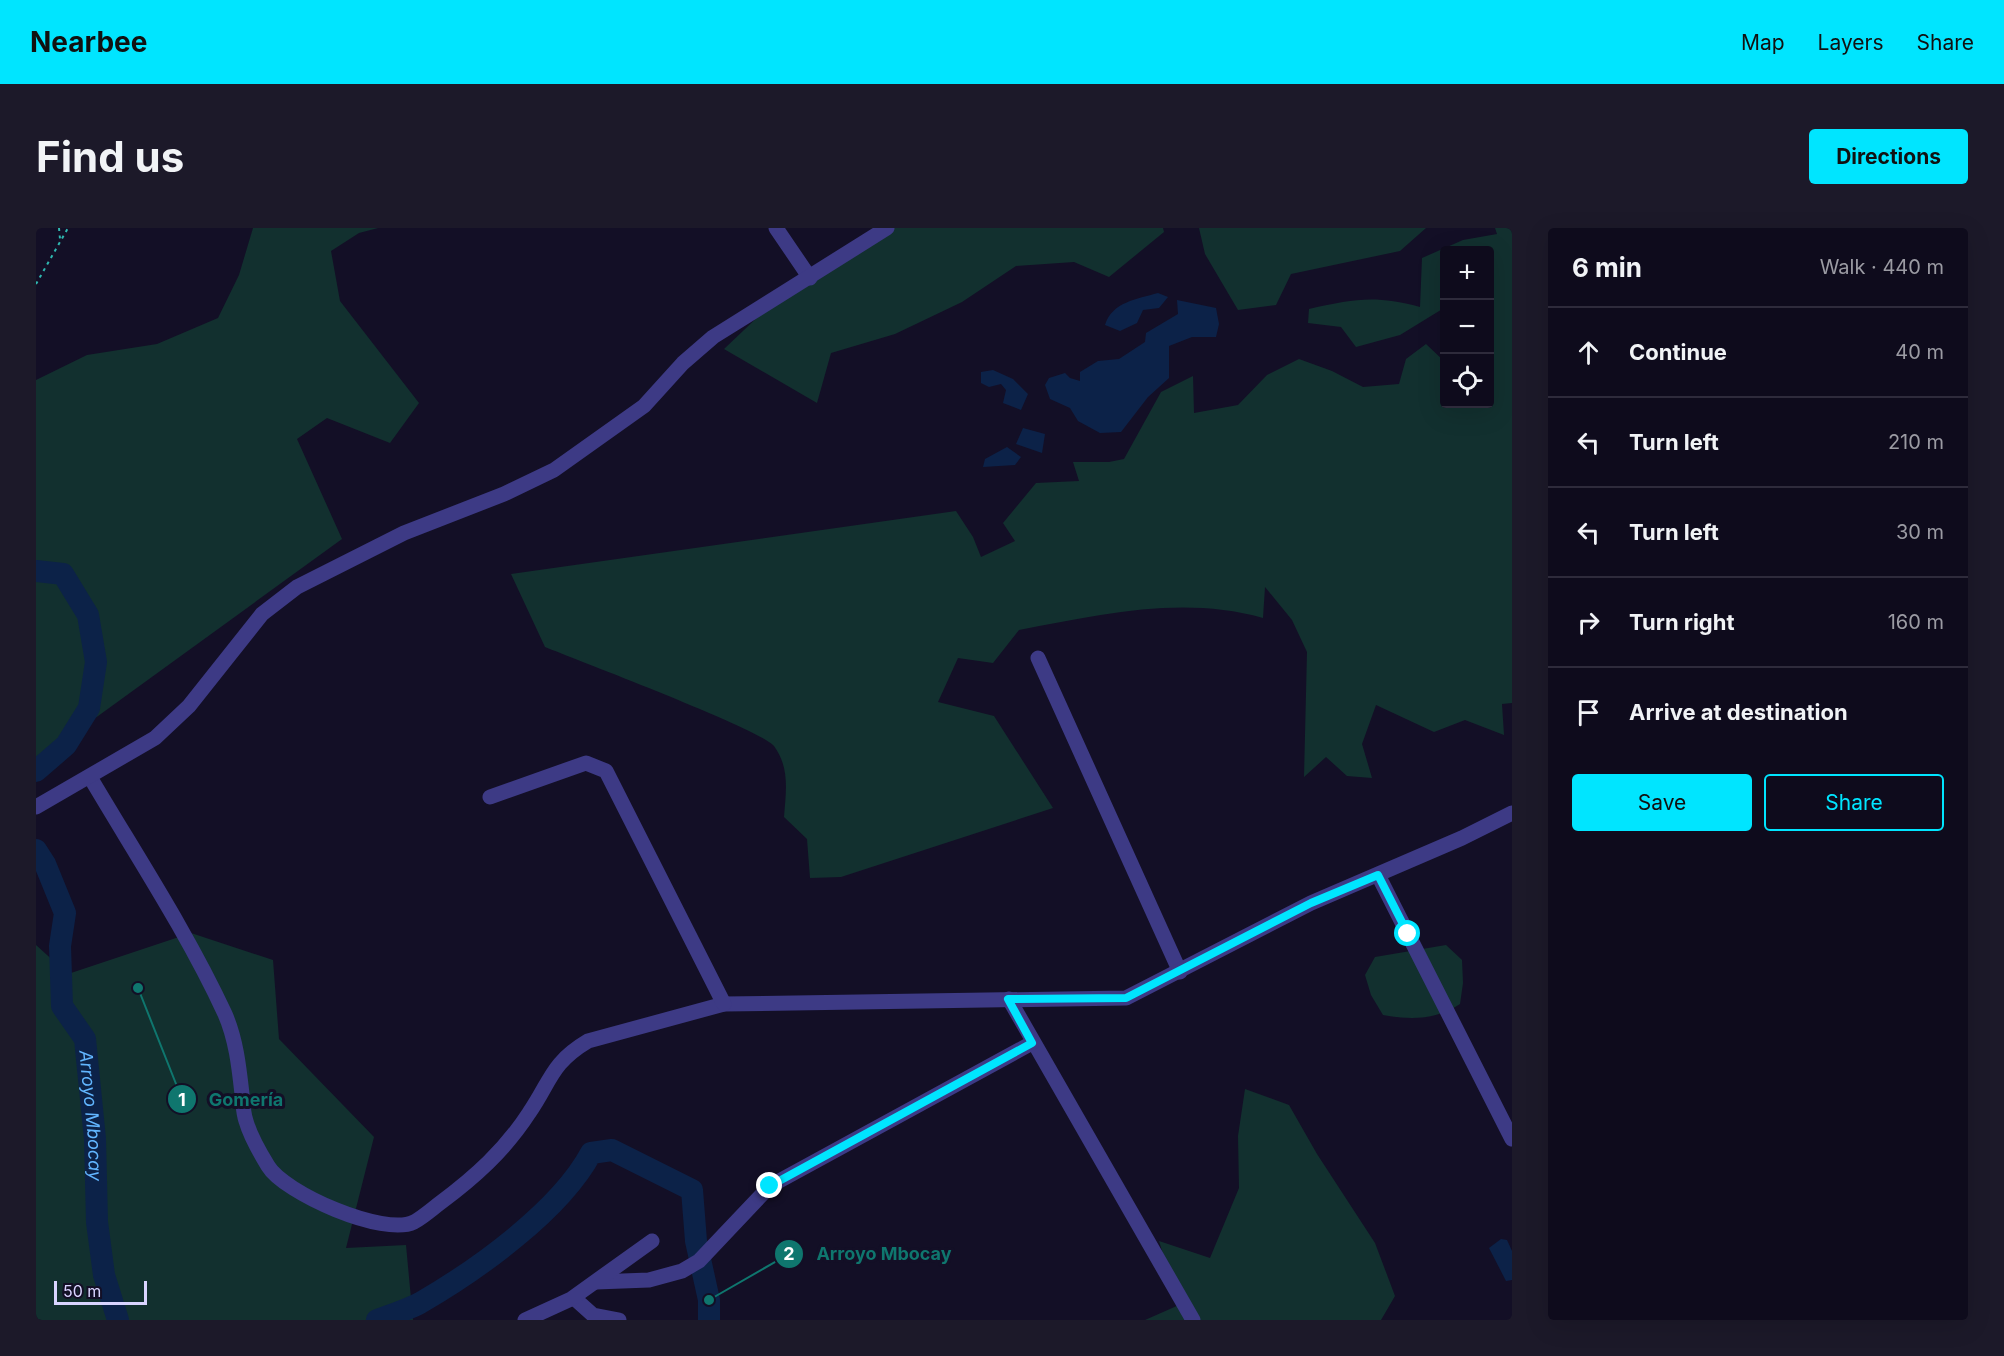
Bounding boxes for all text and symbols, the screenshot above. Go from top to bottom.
text: Nearbee [30,25,147,59]
text: Map [1741,30,1785,55]
text: Layers [1818,30,1884,55]
text: Share [1917,30,1974,55]
button: Directions [1809,129,1968,184]
text: Find us [36,131,184,182]
map controls [1440,246,1494,408]
button: + [1440,246,1494,300]
text: 6 min [1572,252,1642,283]
text: Walk · 440 m [1820,255,1944,279]
button: − [1440,300,1494,354]
icon: ahead [1572,336,1605,369]
text: Continue [1629,339,1727,365]
text: 40 m [1895,340,1944,364]
button: locate [1440,354,1494,408]
icon: left [1572,426,1605,459]
text: Turn left [1629,429,1719,455]
text: 210 m [1888,430,1944,454]
icon: left [1572,516,1605,549]
text: Turn left [1629,519,1719,545]
text: 30 m [1896,520,1944,544]
icon: right [1572,606,1605,639]
text: Turn right [1629,609,1735,635]
text: 160 m [1888,610,1944,634]
icon: arrive [1572,696,1605,729]
text: Arrive at destination [1629,699,1848,725]
button: Save [1572,774,1752,831]
button: Share [1764,774,1944,831]
route start [1394,920,1420,946]
water label: Arroyo Mbocay [76,1048,107,1182]
callout: Gomería [167,1081,295,1117]
text: 1 [178,1089,186,1110]
text: Gomería [209,1089,283,1110]
route end [756,1172,782,1198]
callout: Arroyo Mbocay [774,1236,964,1272]
text: 2 [783,1243,795,1264]
text: Arroyo Mbocay [816,1243,952,1264]
scale bar [54,1278,147,1306]
text: 50 m [63,1281,101,1301]

